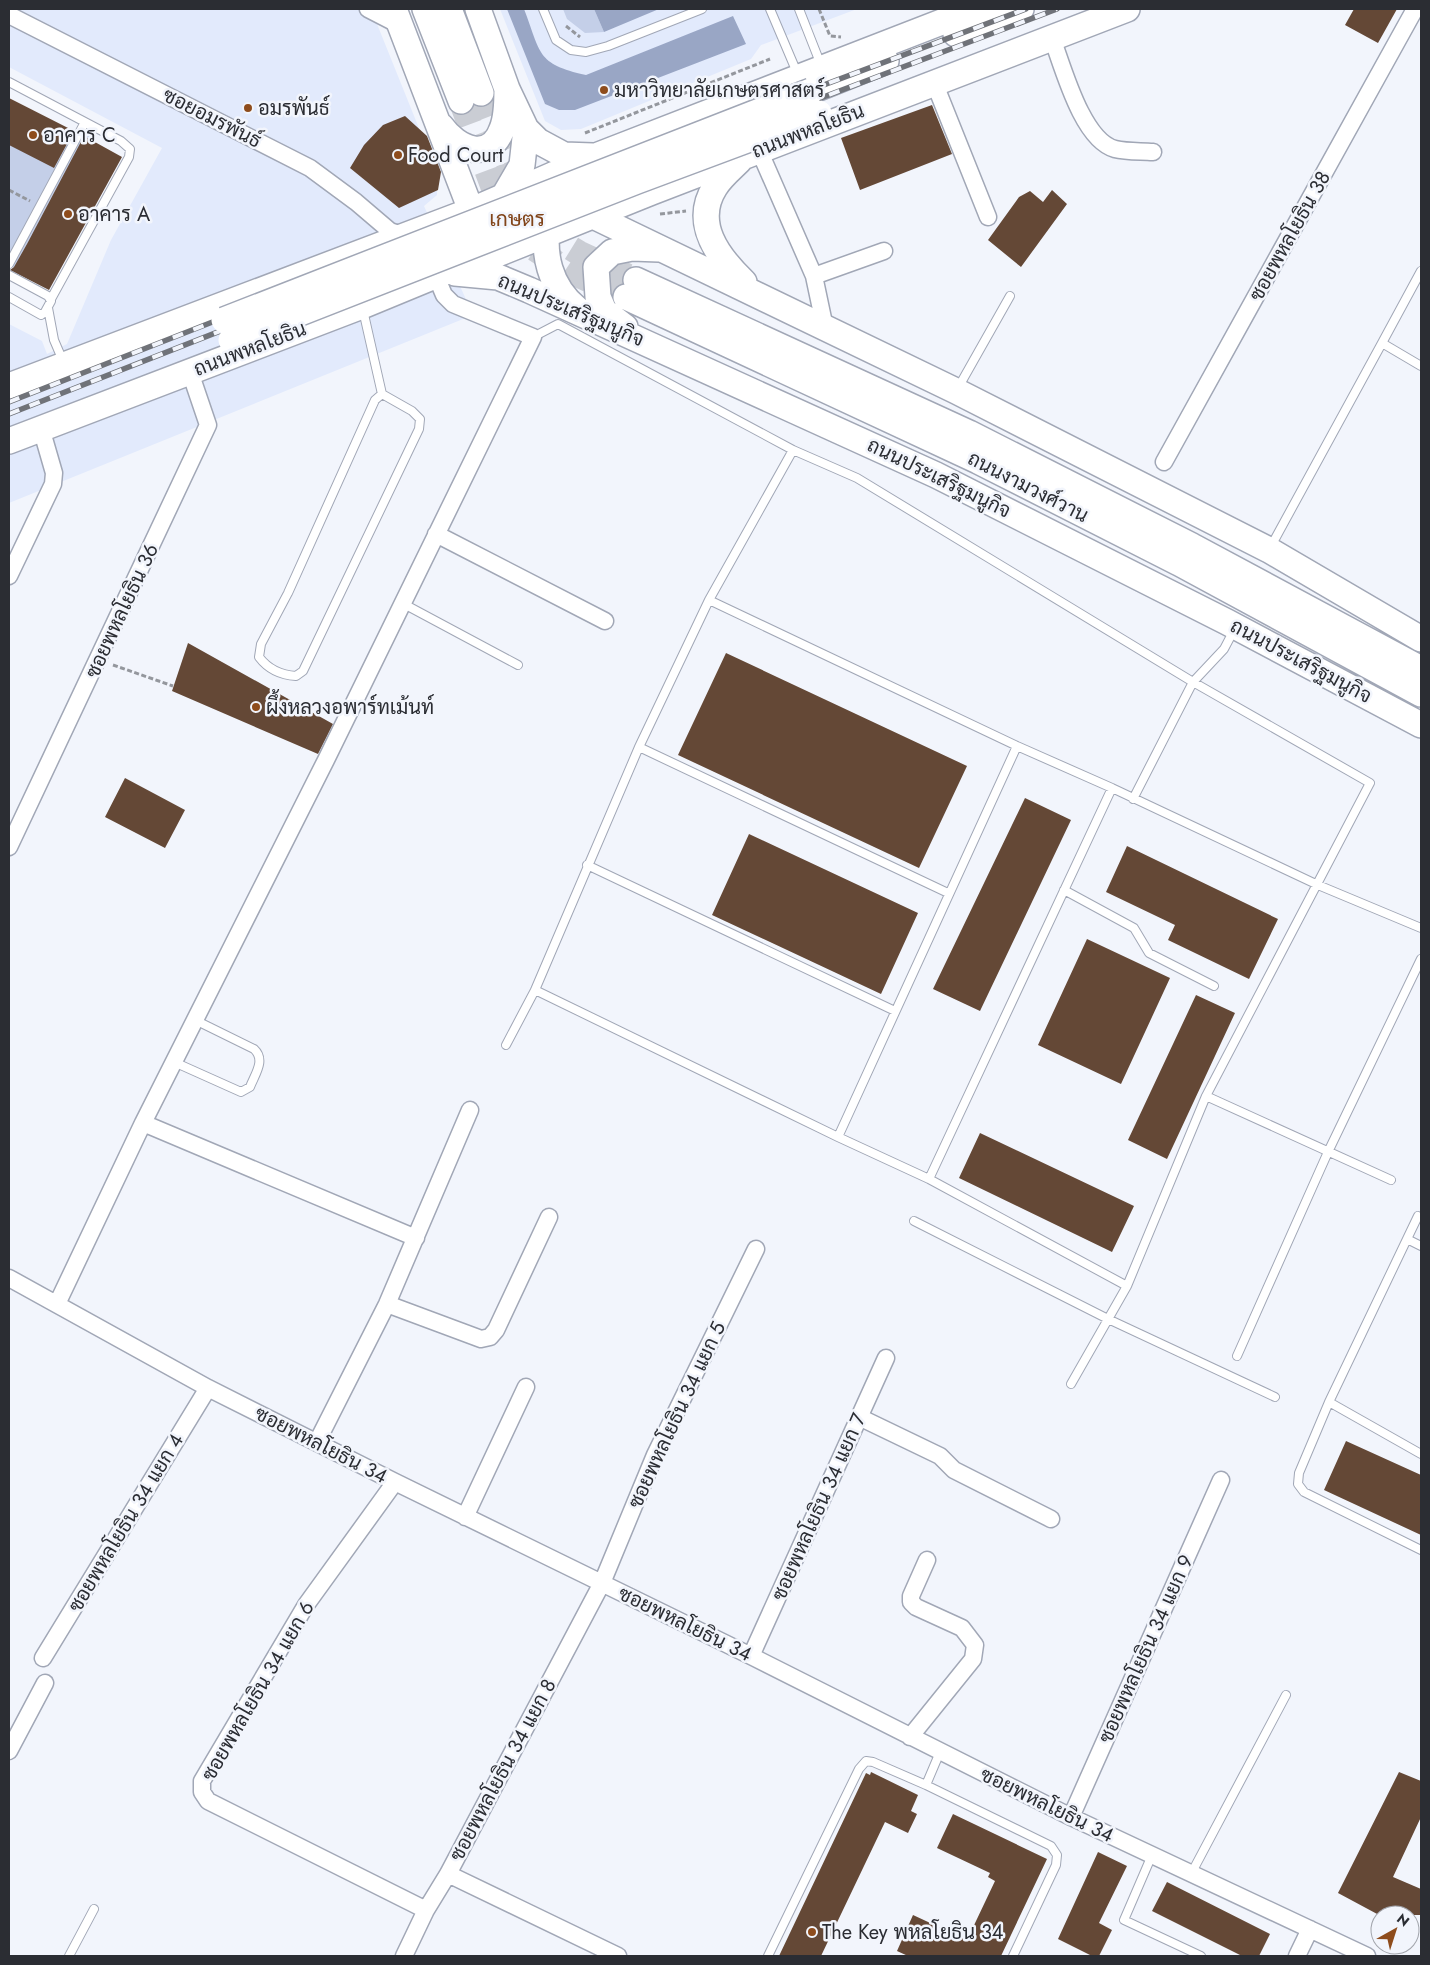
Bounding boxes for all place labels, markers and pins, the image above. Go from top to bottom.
place label: มหาวิทยาลัยเกษตรศาสตร์ [614,76,825,105]
marker: มหาวิทยาลัยเกษตรศาสตร์ [598,84,610,96]
place label: อมรพันธ์ [258,94,330,123]
marker: อมรพันธ์ [242,102,254,114]
place label: อาคาร C [43,121,116,150]
marker: อาคาร C [27,129,39,141]
place label: Food Court [408,141,504,170]
marker: Food Court [392,149,404,161]
place label: อาคาร A [78,200,151,229]
marker: อาคาร A [62,208,74,220]
place label: ผึ้งหลวงอพาร์ทเม้นท์ [266,689,434,722]
marker: ผึ้งหลวงอพาร์ทเม้นท์ [250,701,262,713]
place label: The Key พหลโยธิน 34 [822,1918,1004,1947]
marker: The Key พหลโยธิน 34 [806,1926,818,1938]

